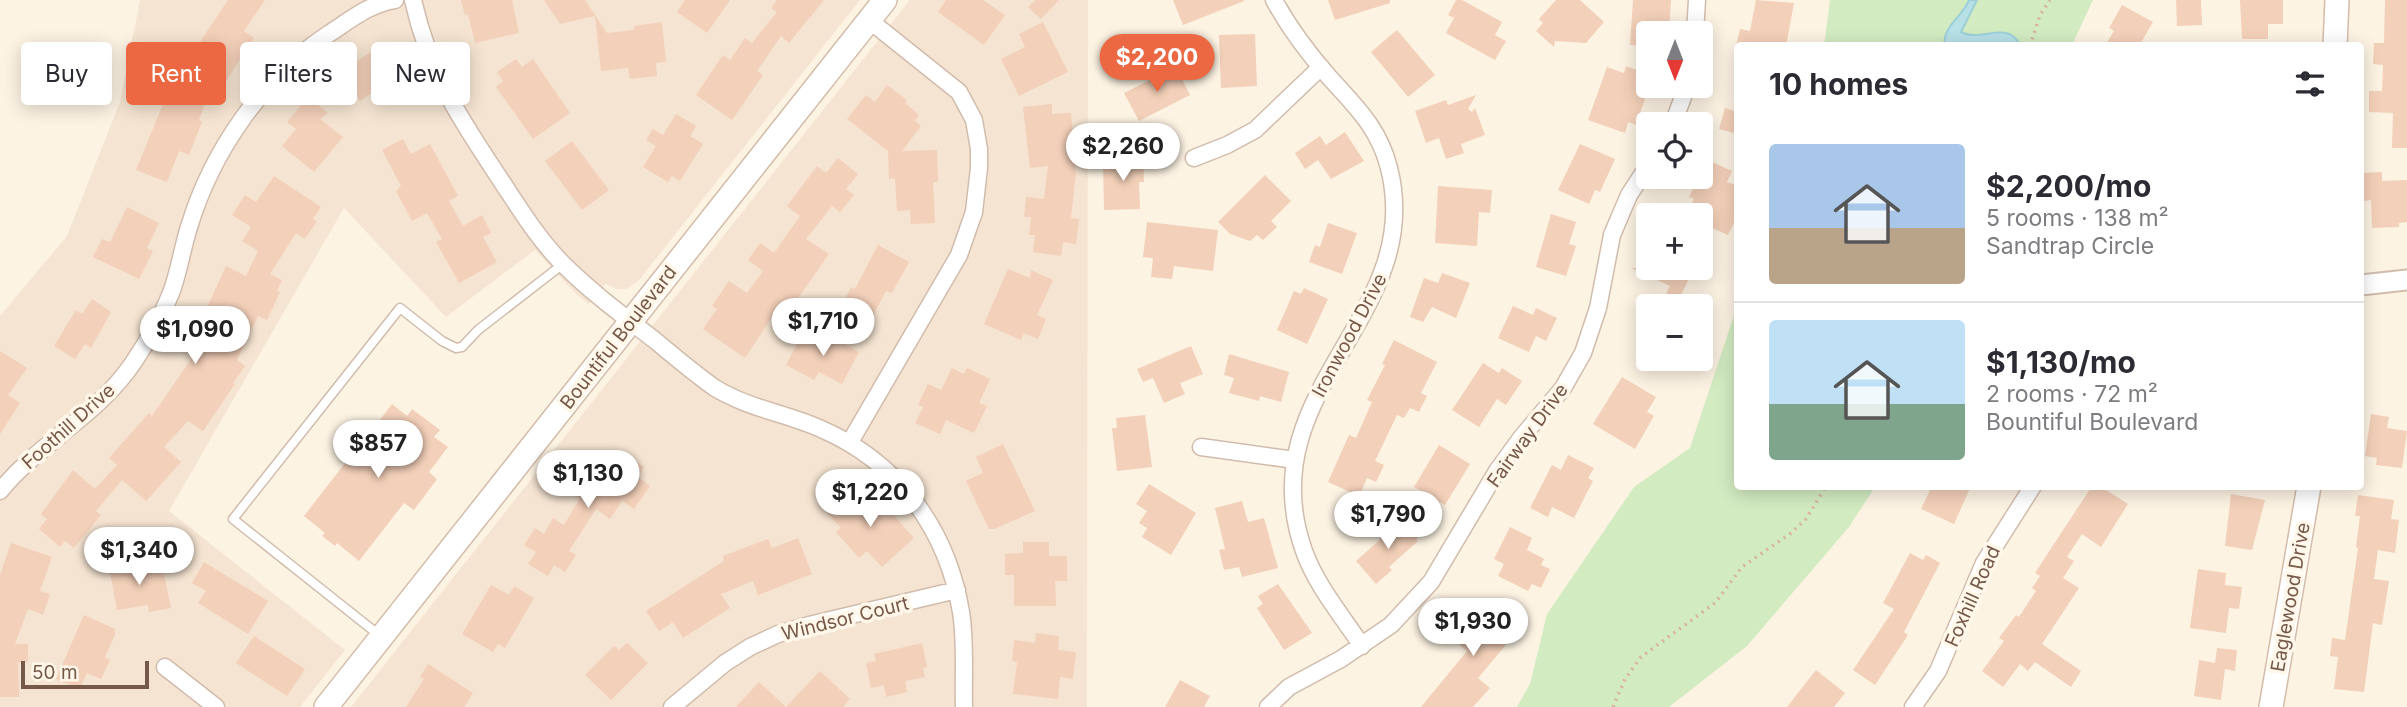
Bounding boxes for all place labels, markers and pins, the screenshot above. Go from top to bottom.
pin: $2,200 [1100,34,1214,94]
pin: $2,260 [1066,124,1180,183]
pin: $1,710 [766,298,880,358]
pin: $1,090 [138,306,252,366]
pin: $857 [337,420,419,480]
pin: $1,130 [531,450,645,510]
pin: $1,220 [813,470,927,529]
pin: $1,790 [1331,491,1445,551]
pin: $1,340 [82,528,196,587]
pin: $1,930 [1416,598,1530,658]

